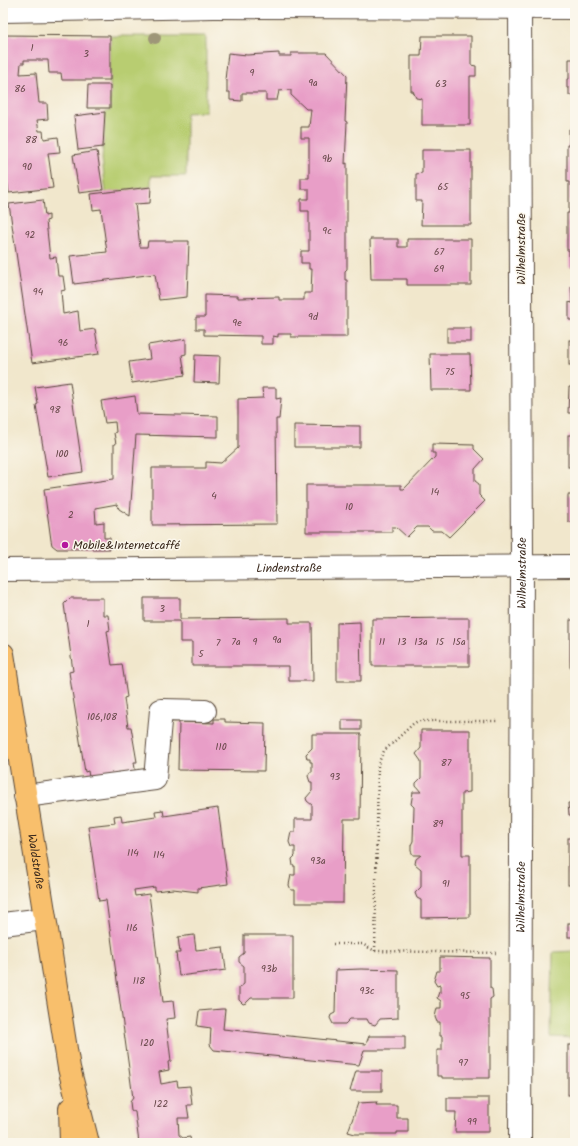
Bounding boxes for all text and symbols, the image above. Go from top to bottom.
house number: 1 [30,40,34,56]
house number: 3 [83,46,89,62]
house number: 9 [250,65,255,81]
house number: 9a [308,75,318,91]
house number: 63 [435,76,447,92]
house number: 86 [14,81,26,97]
house number: 88 [25,132,38,148]
house number: 9b [322,151,333,167]
house number: 90 [22,159,32,175]
house number: 65 [438,179,449,195]
street label: Wilhelmstraße [512,213,531,285]
house number: 9c [322,223,332,239]
house number: 92 [25,227,36,243]
house number: 67 [434,244,444,260]
house number: 69 [434,261,444,277]
house number: 94 [33,284,44,300]
house number: 9d [308,309,319,325]
house number: 9e [232,315,242,331]
house number: 96 [58,335,68,351]
house number: 75 [445,364,456,380]
house number: 98 [50,402,61,418]
house number: 100 [55,446,69,462]
house number: 14 [431,484,440,500]
house number: 4 [211,488,217,504]
house number: 10 [345,499,353,515]
house number: 2 [68,507,74,523]
place label: Mobile&Internetcaffé [73,536,180,555]
street label: Wilhelmstraße [512,537,532,609]
marker: Mobile&Internetcaffé [60,540,70,550]
street label: Lindenstraße [256,558,322,578]
house number: 3 [159,601,165,617]
house number: 1 [86,616,90,632]
house number: 9a [272,632,282,648]
house number: 7a [231,634,241,650]
house number: 9 [253,634,258,650]
house number: 11 [379,634,385,650]
house number: 13 [398,634,407,650]
house number: 13a [414,634,428,650]
house number: 15 [436,634,445,650]
house number: 15a [452,634,466,650]
house number: 7 [216,635,221,651]
house number: 5 [198,646,204,662]
house number: 106,108 [87,709,118,725]
house number: 110 [215,739,227,755]
house number: 87 [441,755,452,771]
house number: 93 [330,769,341,785]
house number: 89 [433,816,444,832]
street label: Waldstraße [22,832,50,891]
house number: 114 [127,845,139,861]
house number: 114 [153,847,165,863]
house number: 93a [310,853,326,869]
street label: Wilhelmstraße [511,861,530,933]
house number: 91 [442,876,450,892]
house number: 116 [126,920,138,936]
house number: 93b [261,961,278,977]
house number: 118 [133,973,146,989]
house number: 93c [359,983,375,999]
house number: 95 [460,988,471,1004]
house number: 120 [140,1035,154,1051]
house number: 97 [458,1055,468,1071]
house number: 122 [154,1096,169,1112]
house number: 99 [467,1114,477,1130]

